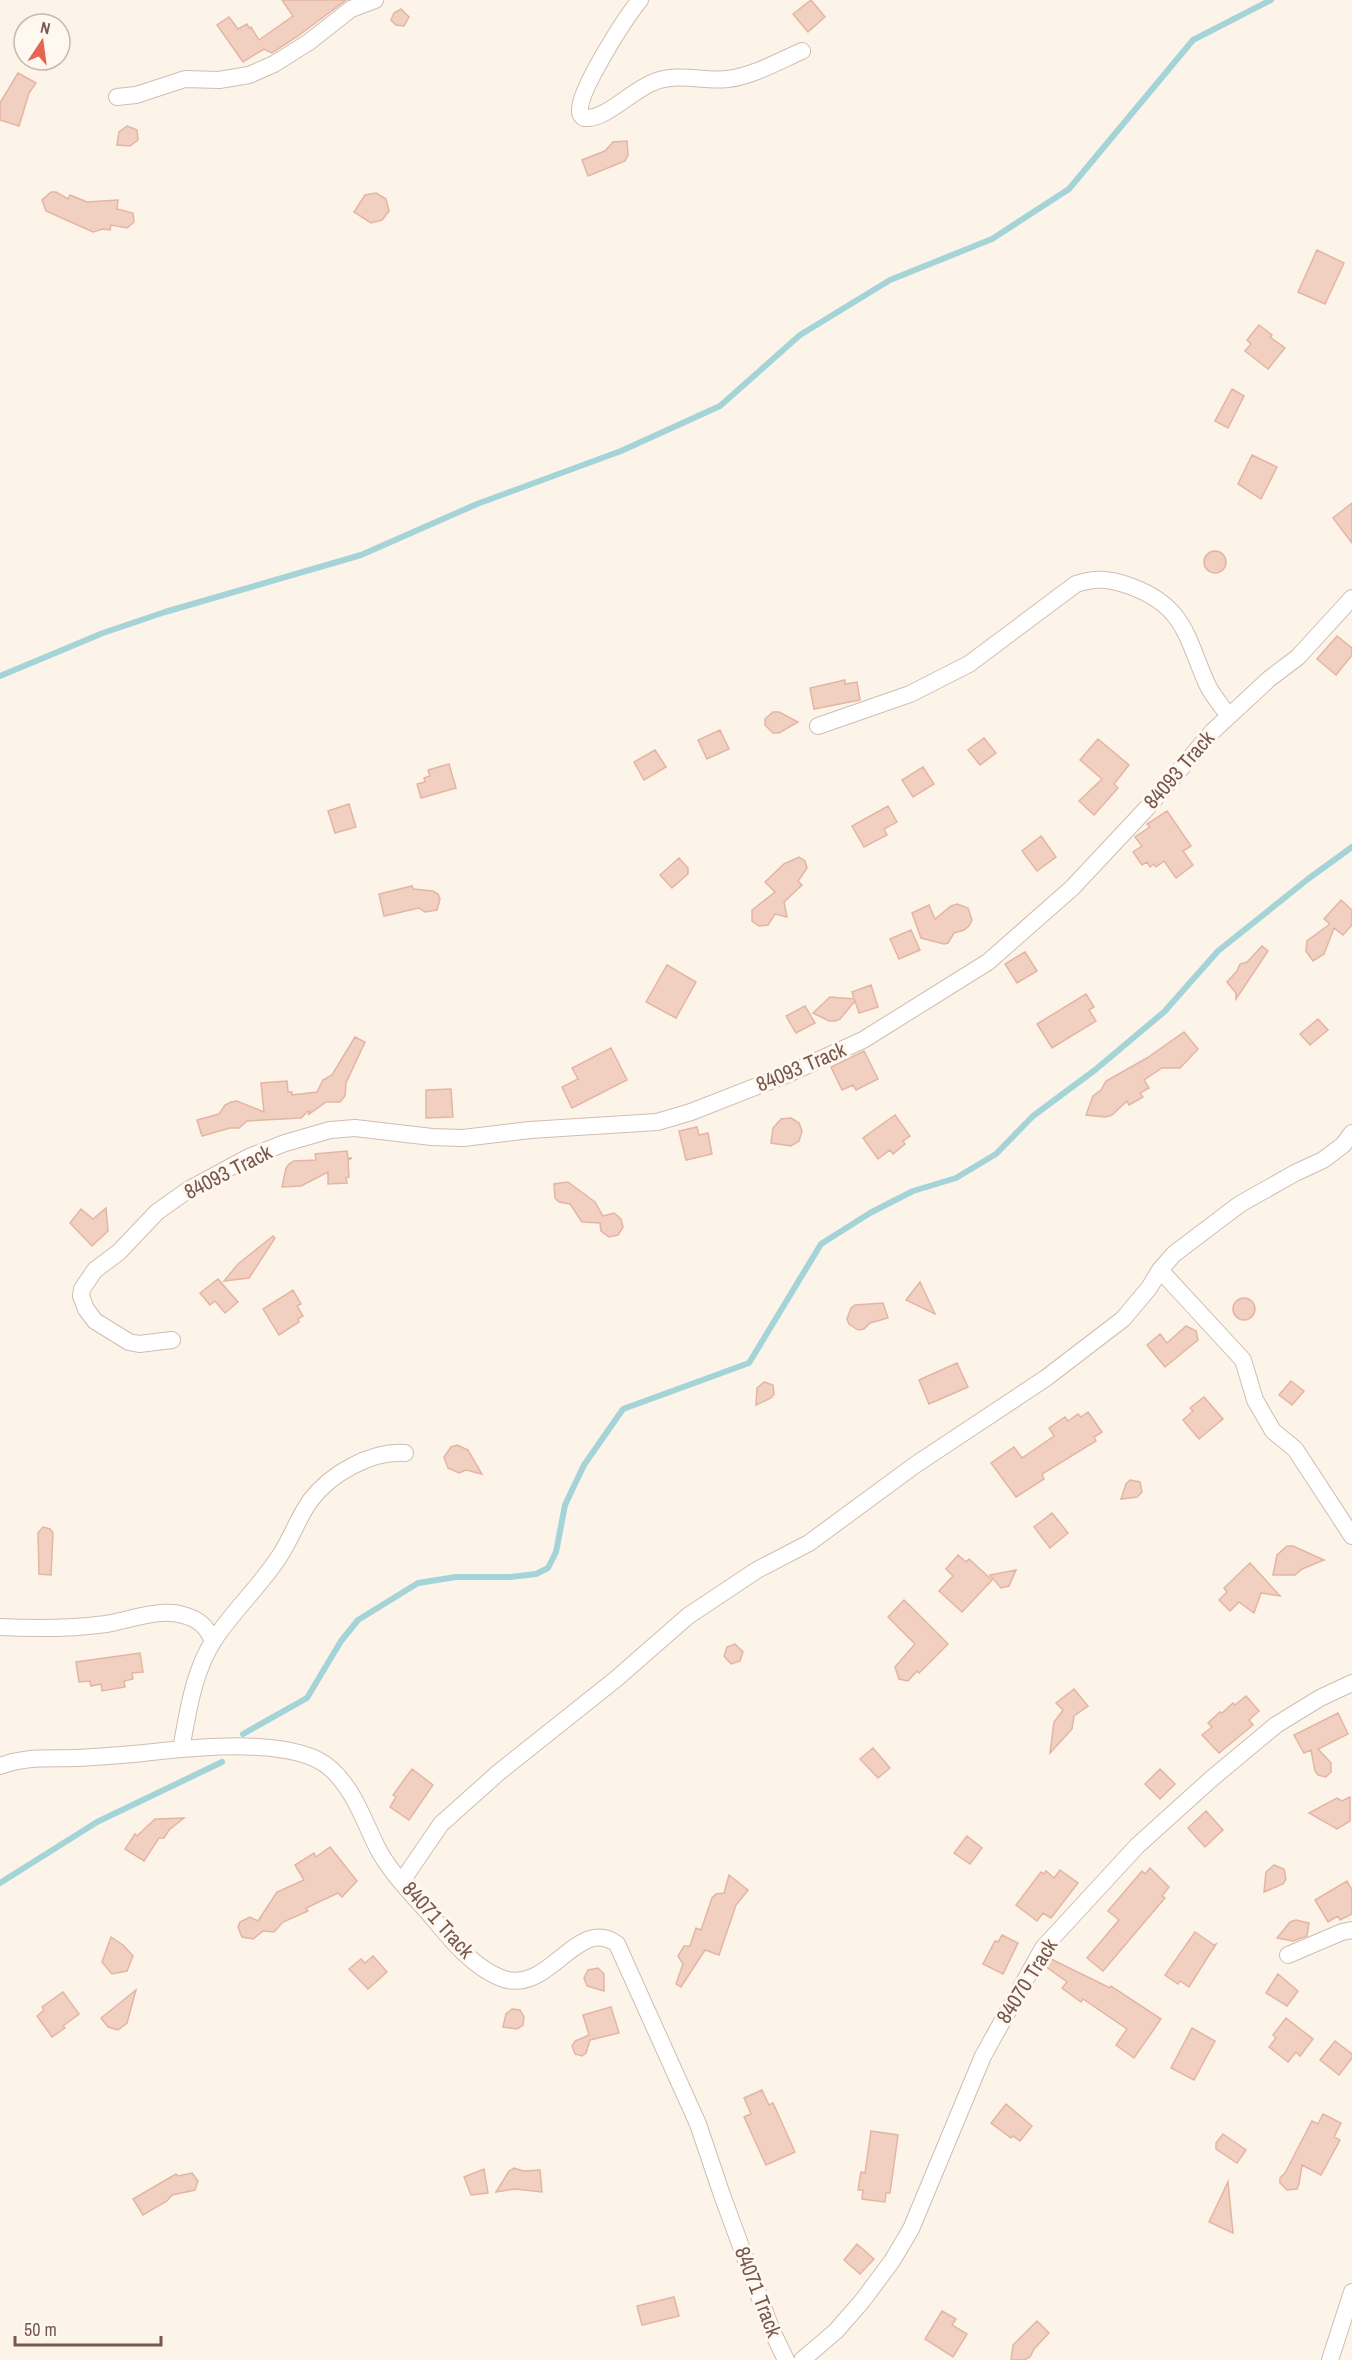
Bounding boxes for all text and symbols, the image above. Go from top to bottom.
north arrow [12,12,72,72]
text: N [38,16,52,39]
street label: 84093 Track [1137,724,1221,815]
street label: 84093 Track [752,1035,850,1098]
street label: 84093 Track [179,1137,277,1206]
street label: 84071 Track [396,1875,481,1965]
street label: 84070 Track [989,1933,1064,2029]
street label: 84071 Track [728,2242,789,2342]
scale bar [15,2309,160,2347]
text: 50 m [24,2317,57,2342]

